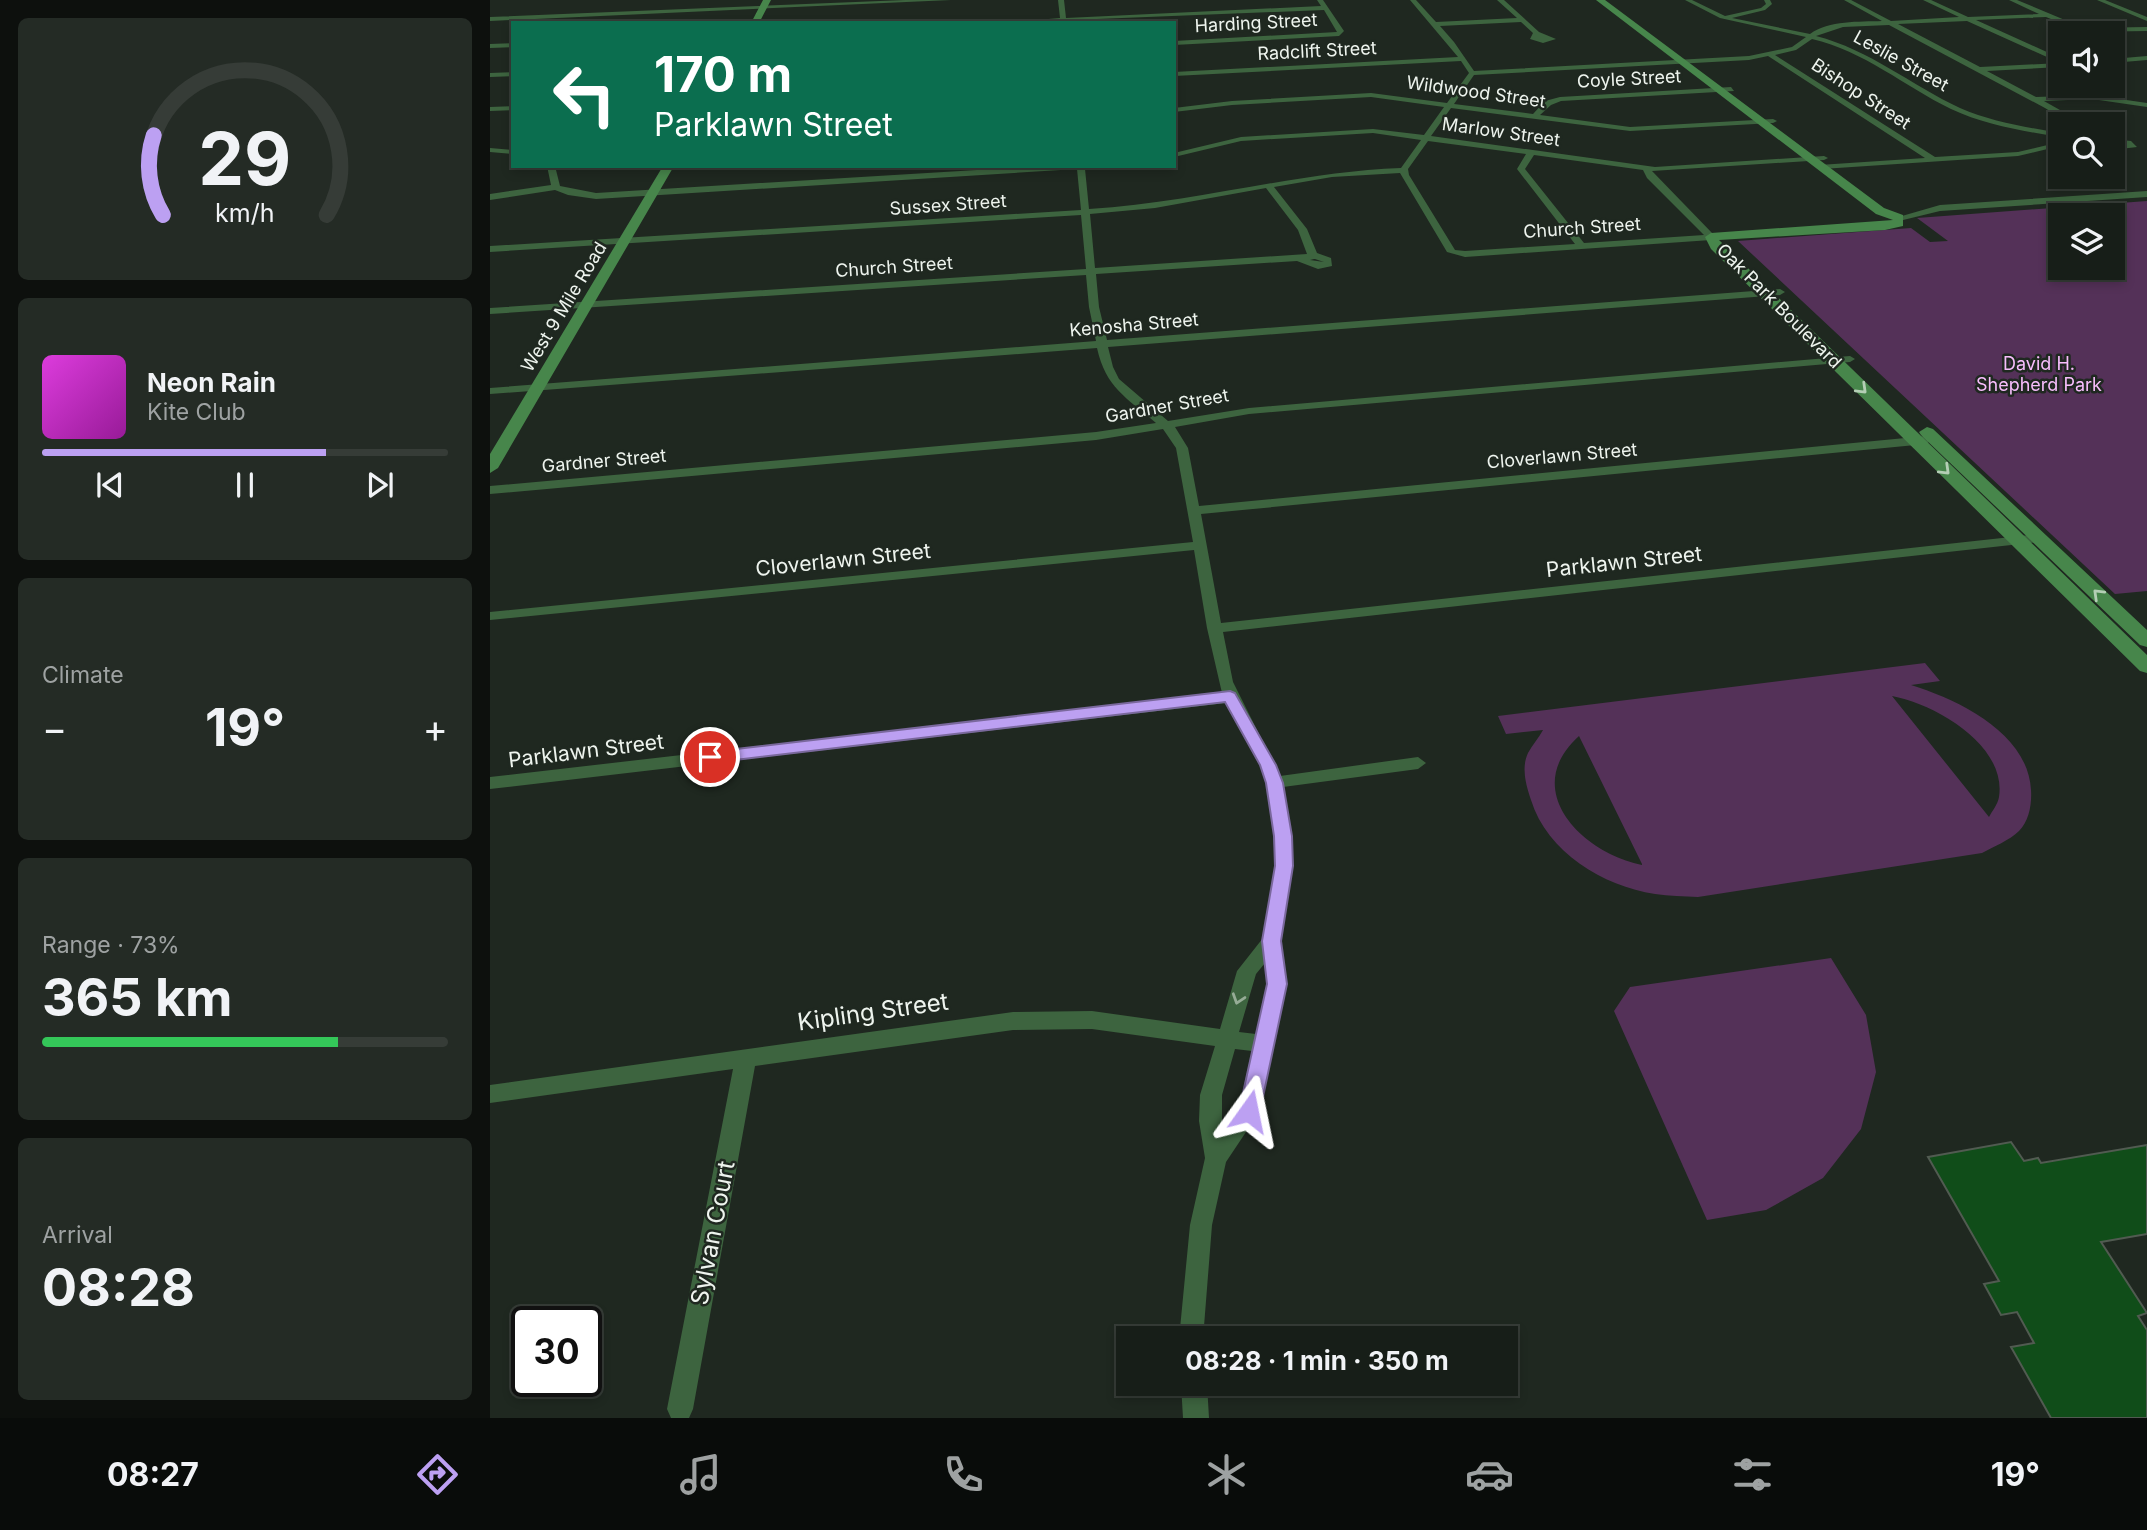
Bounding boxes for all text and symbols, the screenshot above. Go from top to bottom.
street label: Harding Street [1194,9,1318,36]
map controls [2048,21,2125,280]
button: sound [2048,21,2125,98]
street label: Leslie Street [1850,26,1952,95]
street label: Radclift Street [1257,37,1377,64]
text: 170 m [654,45,792,104]
icon: left [539,49,630,140]
street label: Bishop Street [1808,54,1915,133]
street label: Coyle Street [1576,65,1682,92]
street label: Wildwood Street [1405,71,1547,112]
text: Parklawn Street [654,105,893,144]
button: search [2048,112,2125,189]
street label: Marlow Street [1441,113,1561,150]
text: 29 [198,114,292,203]
street label: Sussex Street [889,190,1007,219]
text: km/h [215,198,275,228]
button: layers [2048,203,2125,280]
street label: Church Street [1523,213,1642,242]
street label: West 9 Mile Road [516,238,611,376]
street label: Oak Park Boulevard [1713,239,1846,372]
street label: Church Street [835,252,954,281]
street label: Kenosha Street [1069,308,1199,341]
park label: David H. Shepherd Park [1976,353,2102,395]
text: Neon Rain [147,367,276,398]
one-way arrow [1854,381,1866,393]
street label: Gardner Street [1104,384,1230,427]
text: Kite Club [147,398,246,426]
street label: Cloverlawn Street [1486,438,1638,473]
street label: Gardner Street [541,445,667,476]
one-way arrow [1937,461,1950,474]
icon: previous [91,466,129,504]
icon: pause [226,466,264,504]
icon: next [361,466,399,504]
street label: Cloverlawn Street [754,538,932,581]
street label: Parklawn Street [1545,541,1703,582]
one-way arrow [2093,590,2106,603]
text: Climate [42,661,124,689]
text: 19° [205,696,285,759]
text: − [42,705,67,751]
text: + [423,705,448,751]
pin [680,727,740,787]
street label: Parklawn Street [507,729,665,772]
icon: arrive [691,738,729,776]
text: Range · 73% [42,931,180,959]
text: 365 km [42,966,233,1029]
street label: Kipling Street [796,987,950,1036]
one-way arrow [1232,992,1247,1004]
position arrow [1212,1074,1286,1148]
street label: Sylvan Court [684,1158,741,1307]
text: Arrival [42,1221,113,1249]
text: 08:28 [42,1256,195,1319]
speed limit sign: 30 [511,1306,602,1397]
text: 08:28 · 1 min · 350 m [1185,1345,1449,1376]
icon: directions [413,1450,462,1499]
icon: music [676,1450,725,1499]
icon: phone [939,1450,988,1499]
icon: climate [1202,1450,1251,1499]
icon: car [1465,1450,1514,1499]
icon: filters [1728,1450,1777,1499]
text: 08:27 [107,1455,199,1494]
text: 19° [1991,1455,2040,1494]

